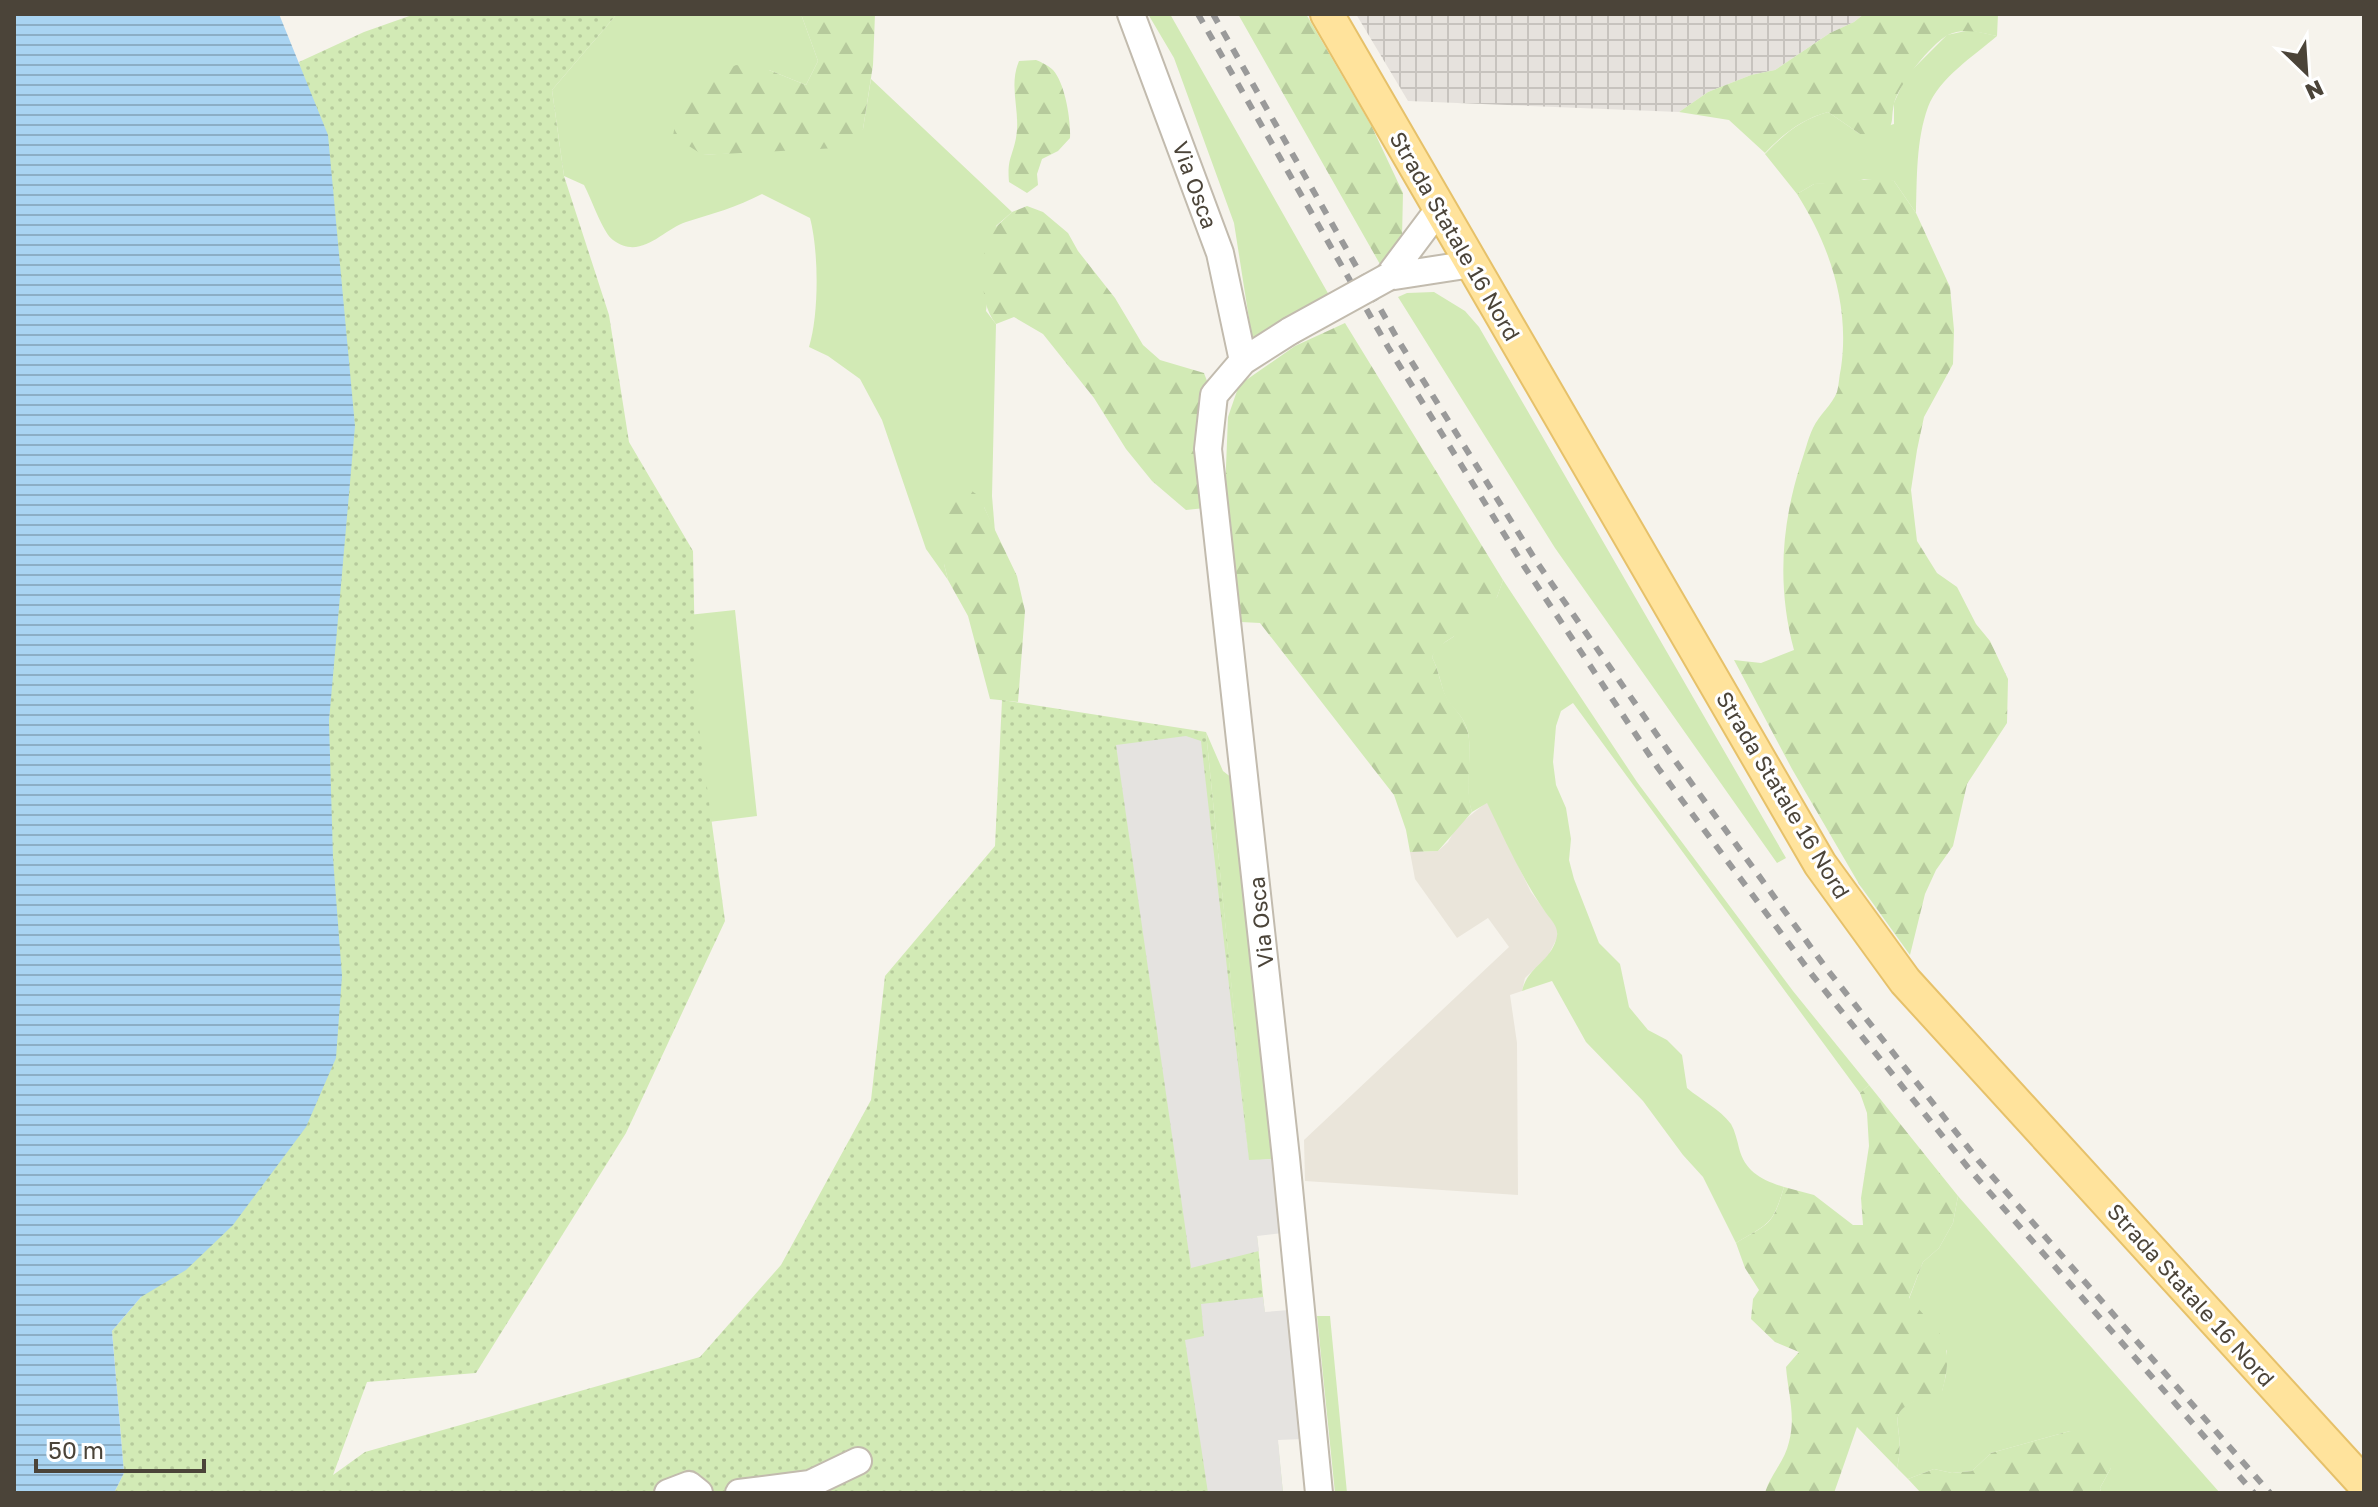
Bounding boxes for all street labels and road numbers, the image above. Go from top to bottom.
street label: Strada Statale 16 Nord [1385,126,1526,345]
street label: Via Osca [1167,137,1224,232]
street label: Strada Statale 16 Nord [1711,686,1856,903]
street label: Via Osca [1242,875,1279,969]
street label: Strada Statale 16 Nord [2102,1198,2281,1392]

